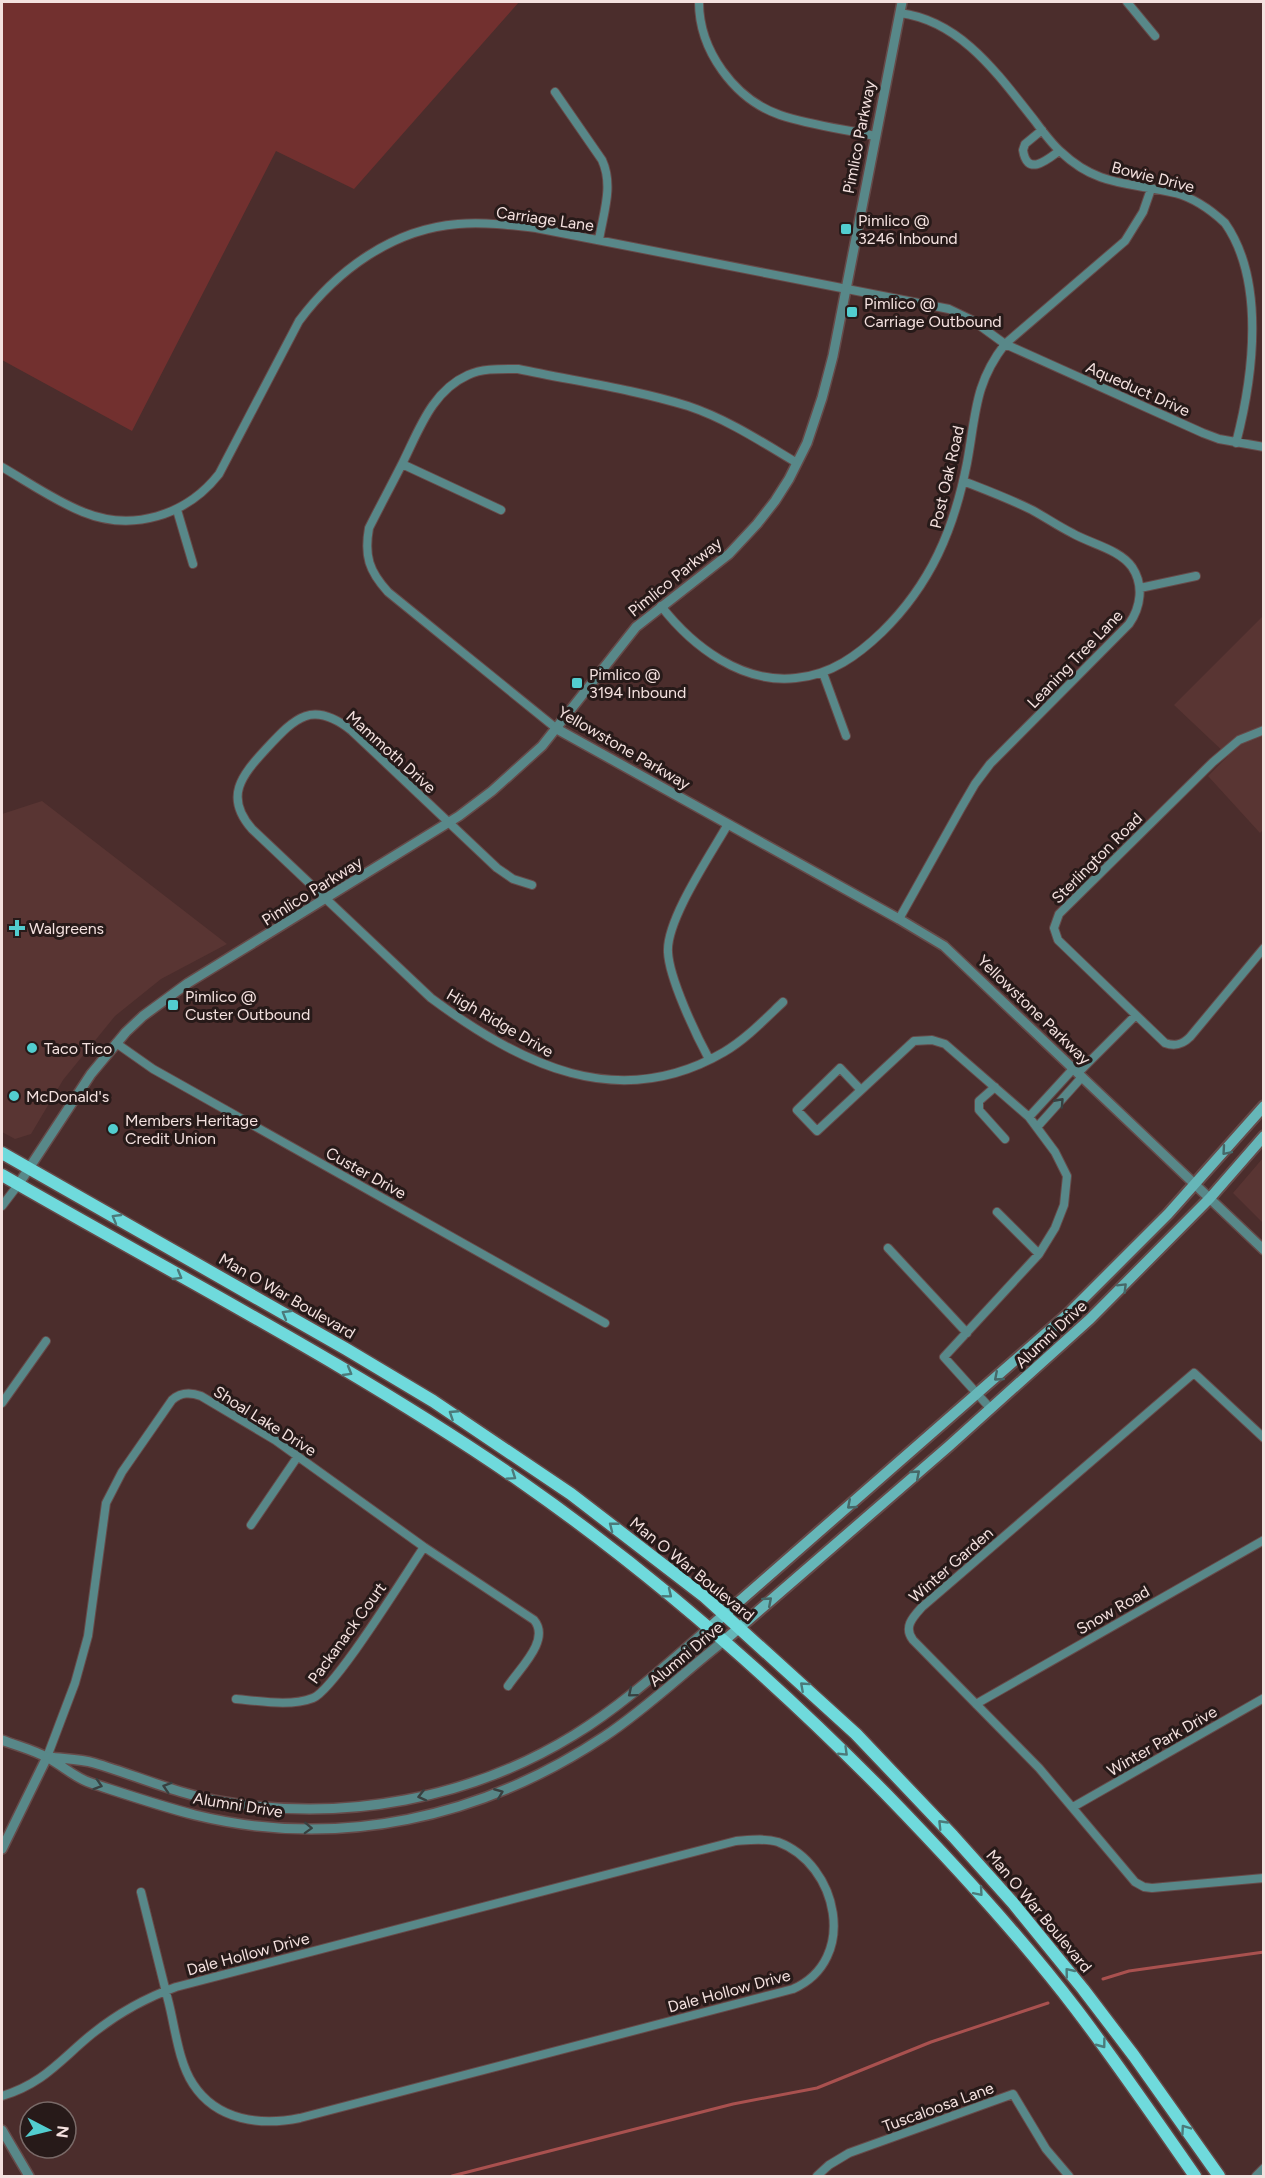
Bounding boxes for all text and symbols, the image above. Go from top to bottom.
street label: Pimlico Parkway [839,78,879,195]
street label: Bowie Drive [1110,158,1197,197]
street label: Carriage Lane [495,203,595,235]
place label: Pimlico @ 3246 Inbound [858,211,958,248]
marker: Pimlico @ 3246 Inbound [839,222,853,236]
place label: Pimlico @ Carriage Outbound [864,294,1002,331]
marker: Pimlico @ Carriage Outbound [845,305,859,319]
street label: Aqueduct Drive [1083,358,1193,420]
street label: Post Oak Road [926,424,968,530]
street label: Pimlico Parkway [624,533,726,621]
street label: Leaning Tree Lane [1023,606,1127,712]
place label: Pimlico @ 3194 Inbound [589,665,686,702]
marker: Pimlico @ 3194 Inbound [570,676,584,690]
street label: Yellowstone Parkway [554,702,694,794]
street label: Mammoth Drive [342,707,440,797]
street label: Sterlington Road [1048,809,1146,907]
street label: Pimlico Parkway [258,852,366,930]
place label: Walgreens [29,919,104,938]
marker: Walgreens [10,921,24,935]
street label: Yellowstone Parkway [974,951,1095,1069]
street label: High Ridge Drive [443,985,557,1061]
place label: Pimlico @ Custer Outbound [185,987,310,1024]
marker: Pimlico @ Custer Outbound [166,998,180,1012]
place label: Taco Tico [44,1039,112,1058]
marker: Taco Tico [25,1041,39,1055]
place label: McDonald's [26,1087,109,1106]
marker: McDonald's [7,1089,21,1103]
one-way arrow [1053,1098,1064,1108]
place label: Members Heritage Credit Union [125,1111,258,1148]
marker: Members Heritage Credit Union [106,1122,120,1136]
street label: Custer Drive [322,1143,410,1203]
one-way arrow [1222,1144,1233,1154]
one-way arrow [112,1214,122,1225]
street label: Man O War Boulevard [215,1249,359,1343]
one-way arrow [172,1268,182,1280]
one-way arrow [1115,1283,1126,1294]
street label: Alumni Drive [1011,1296,1091,1372]
one-way arrow [281,1310,292,1321]
one-way arrow [342,1365,352,1376]
one-way arrow [994,1370,1005,1381]
street label: Shoal Lake Drive [210,1382,320,1460]
one-way arrow [449,1410,460,1421]
one-way arrow [506,1469,517,1480]
one-way arrow [909,1470,920,1481]
one-way arrow [847,1497,858,1508]
street label: Man O War Boulevard [626,1513,758,1625]
one-way arrow [609,1522,620,1533]
street label: Winter Garden [905,1523,997,1607]
street label: Packanack Court [304,1579,390,1687]
street label: Snow Road [1073,1581,1153,1639]
one-way arrow [661,1586,672,1597]
one-way arrow [761,1597,772,1608]
street label: Alumni Drive [645,1617,727,1690]
one-way arrow [801,1682,811,1693]
one-way arrow [628,1685,639,1696]
street label: Winter Park Drive [1104,1702,1220,1780]
one-way arrow [837,1744,848,1755]
one-way arrow [92,1778,103,1790]
one-way arrow [162,1782,173,1795]
one-way arrow [492,1788,503,1800]
street label: Alumni Drive [192,1789,284,1822]
one-way arrow [417,1789,427,1802]
one-way arrow [939,1821,950,1832]
one-way arrow [304,1822,313,1835]
street label: Man O War Boulevard [982,1846,1096,1976]
one-way arrow [972,1885,983,1896]
street label: Dale Hollow Drive [185,1928,312,1980]
street label: Dale Hollow Drive [666,1965,793,2017]
one-way arrow [1066,1968,1077,1979]
one-way arrow [1095,2037,1106,2048]
street label: Tuscaloosa Lane [880,2078,997,2136]
north arrow [18,2100,78,2160]
text: N [52,2124,73,2139]
one-way arrow [1181,2124,1192,2135]

